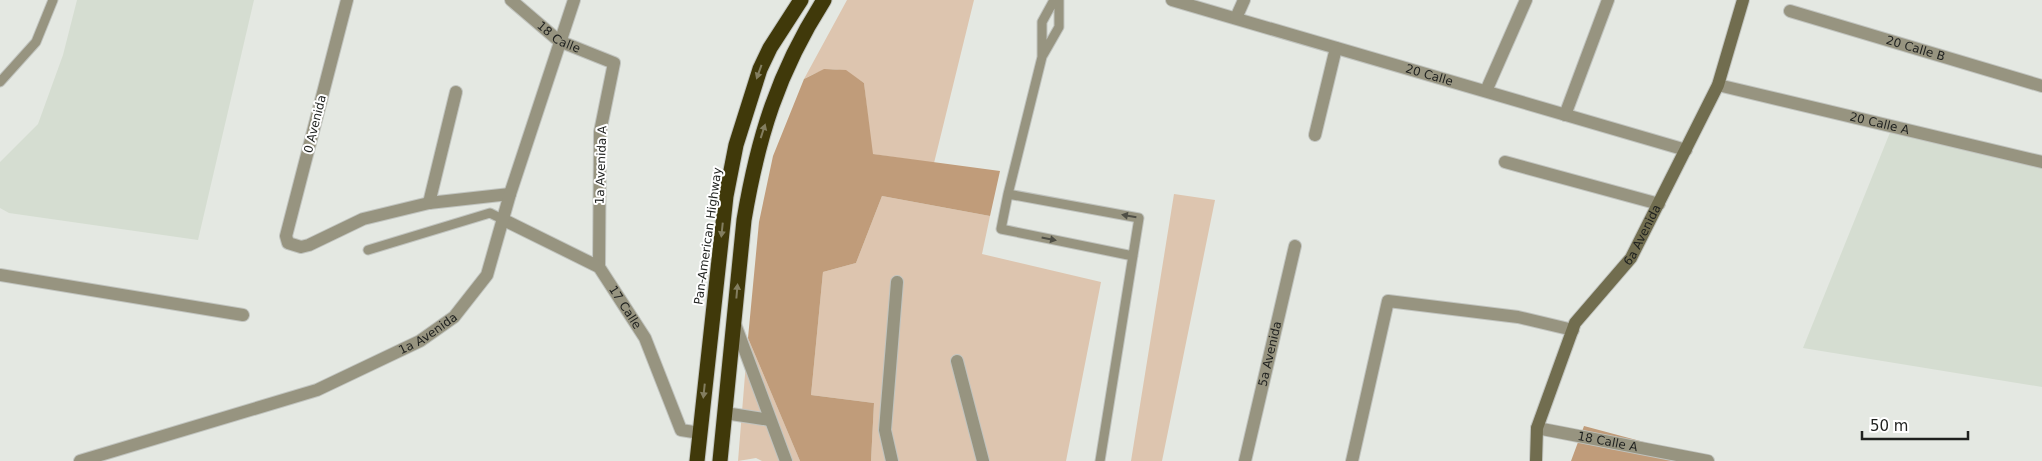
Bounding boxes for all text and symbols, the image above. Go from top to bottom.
street label: 18 Calle [534,18,582,56]
street label: 20 Calle B [1884,33,1947,64]
street label: 20 Calle [1404,62,1455,89]
one-way arrow [755,65,763,80]
street label: 0 Avenida [301,94,329,154]
street label: 20 Calle A [1848,110,1912,137]
one-way arrow [760,123,768,138]
street label: 1a Avenida A [593,125,609,205]
street label: Pan-American Highway [691,166,725,306]
street label: 6a Avenida [1621,202,1664,269]
one-way arrow [1120,212,1136,220]
one-way arrow [718,222,726,238]
one-way arrow [1042,235,1057,243]
one-way arrow [734,282,742,298]
street label: 17 Calle [606,283,644,332]
street label: 1a Avenida [396,310,460,357]
street label: 5a Avenida [1256,320,1284,388]
one-way arrow [700,384,708,400]
scale bar [1862,408,1968,440]
text: 50 m [1870,417,1908,435]
street label: 18 Calle A [1576,429,1640,454]

